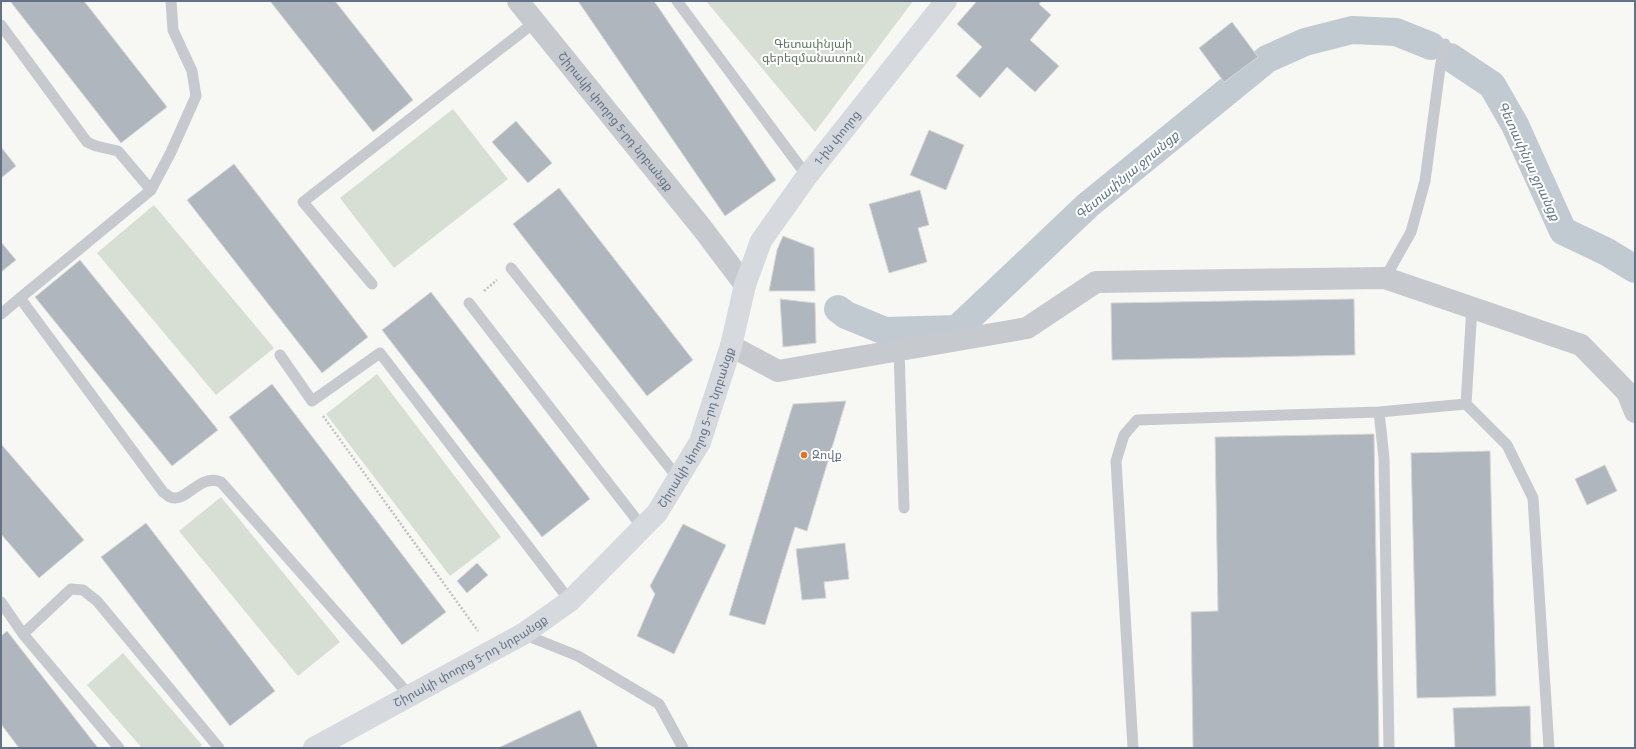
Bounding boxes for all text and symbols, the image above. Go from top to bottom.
park label: Գետափնյաի գերեզմանատուն [762,37,864,65]
street label: Շիրակի փողոց 5-րդ նրբանցք [555,49,676,194]
water label: Գետափնյա ջրանցք [1494,99,1564,225]
street label: 1-ին փողոց [811,108,863,168]
water label: Գետափնյա ջրանցք [1072,127,1183,223]
street label: Շիրակի փողոց 5-րդ նրբանցք [655,346,737,510]
place label: Զովք [812,448,842,462]
marker: Զովք [799,450,809,460]
street label: Շիրակի փողոց 5-րդ նրբանցք [391,612,550,710]

